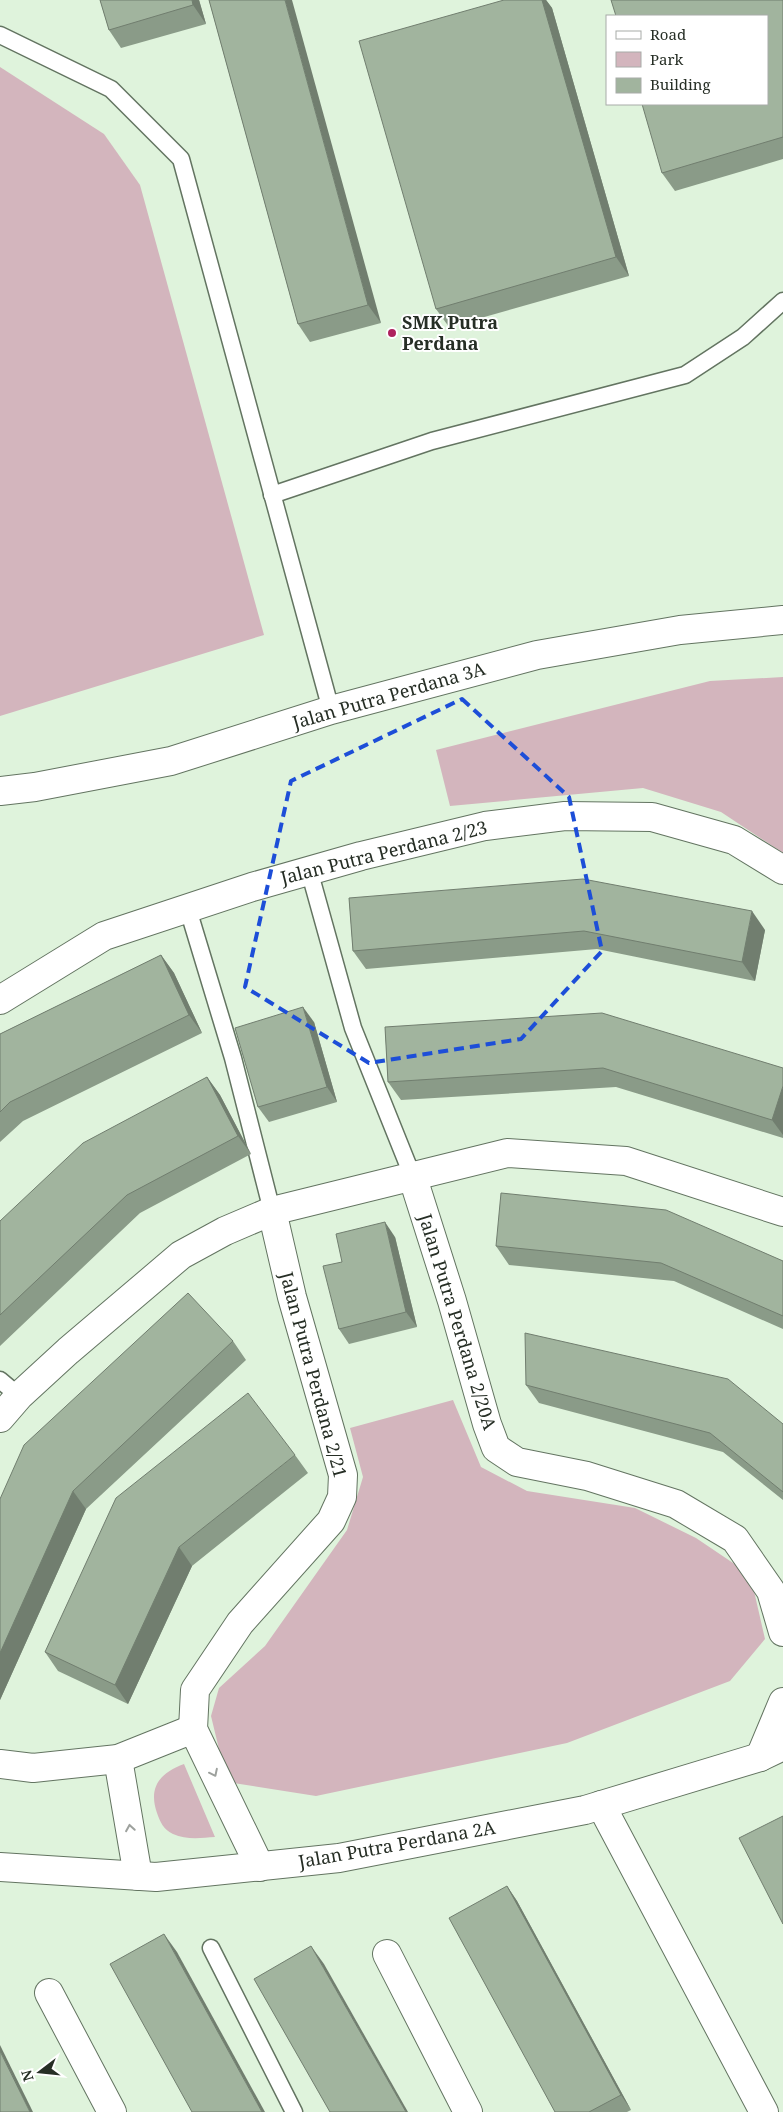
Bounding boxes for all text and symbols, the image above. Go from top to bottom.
legend [606,15,768,105]
text: Road [650,24,686,44]
text: Park [650,49,684,69]
text: Building [650,74,711,94]
place label: SMK Putra Perdana [402,310,498,355]
marker: SMK Putra Perdana [386,327,398,339]
street label: Jalan Putra Perdana 3A [289,656,488,734]
street label: Jalan Putra Perdana 2/23 [277,815,490,890]
street label: Jalan Putra Perdana 2/20A [413,1210,502,1433]
street label: Jalan Putra Perdana 2/21 [275,1268,353,1480]
one-way arrow [208,1768,219,1777]
street label: Jalan Putra Perdana 2A [296,1815,497,1873]
one-way arrow [125,1823,135,1832]
north arrow [15,2047,65,2097]
text: N [16,2068,38,2084]

